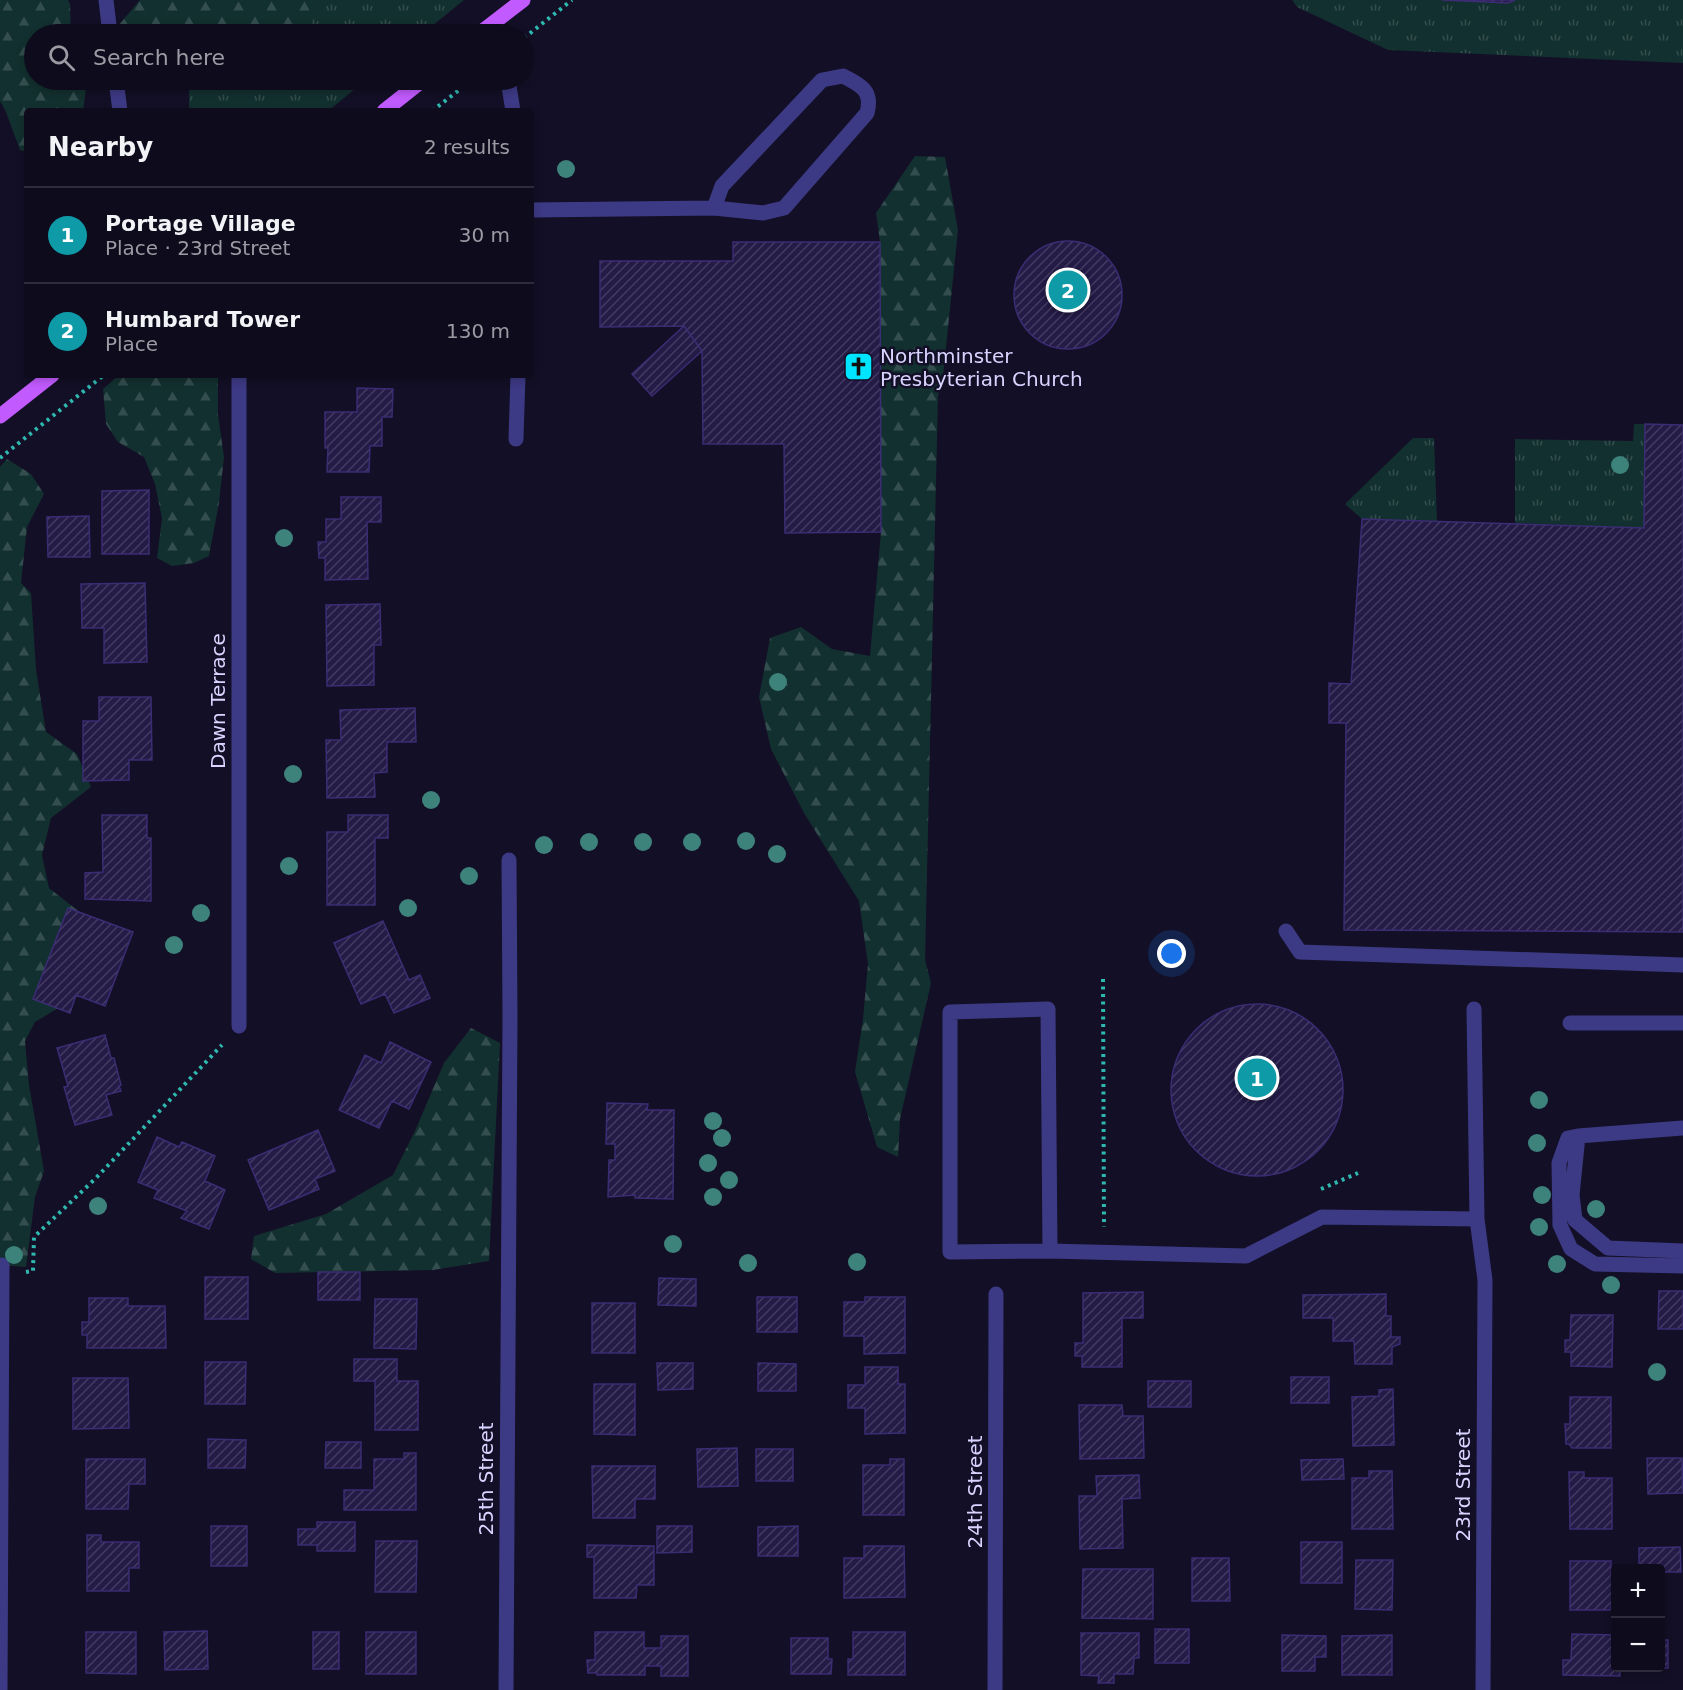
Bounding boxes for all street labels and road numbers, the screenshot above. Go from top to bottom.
street label: Dawn Terrace [206,633,230,769]
street label: 25th Street [474,1422,498,1536]
street label: 23rd Street [1451,1428,1475,1542]
street label: 24th Street [963,1435,987,1549]

